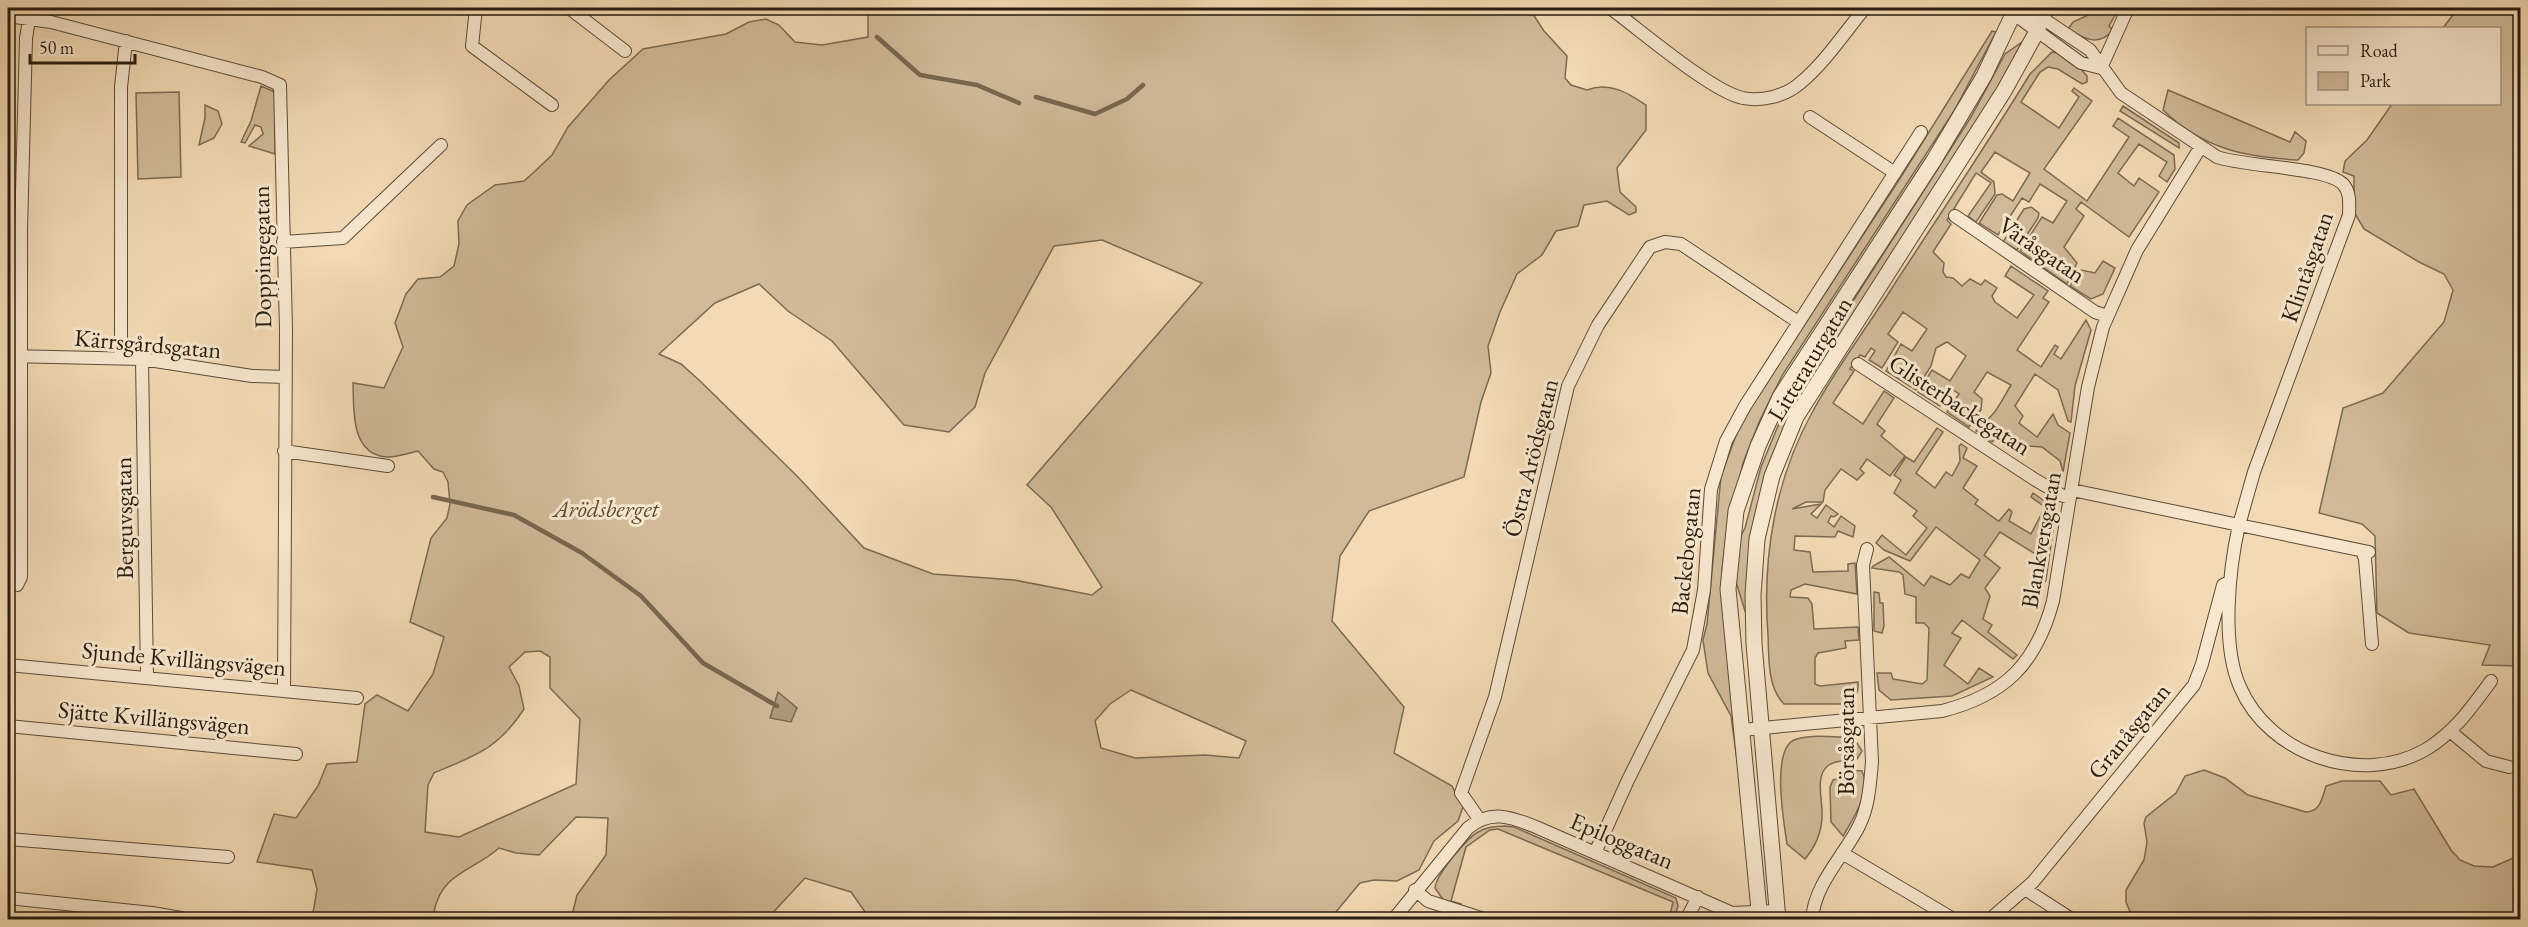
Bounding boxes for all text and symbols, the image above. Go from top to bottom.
scale bar [30,27,135,65]
legend [2306,27,2501,105]
text: 50 m [39,36,74,59]
text: Road [2360,39,2399,62]
text: Park [2360,69,2391,92]
street label: Doppingegatan [245,185,278,329]
street label: Klintåsgatan [2273,207,2340,326]
street label: Väråsgatan [1993,209,2092,290]
street label: Litteraturgatan [1760,291,1859,427]
street label: Kärrsgårdsgatan [73,322,223,365]
street label: Glisterbackegatan [1883,347,2038,462]
street label: Östra Arödsgatan [1496,375,1565,540]
street label: Berguvsgatan [107,456,140,580]
street label: Blankversgatan [2013,469,2068,611]
street label: Backebogatan [1663,485,1708,616]
park label: Arödsberget [551,493,660,524]
street label: Sjunde Kvillängsvägen [81,634,288,683]
street label: Granåsgatan [2080,676,2177,785]
street label: Börsåsgatan [1830,686,1861,795]
street label: Sjätte Kvillängsvägen [57,694,251,741]
street label: Epiloggatan [1566,805,1679,876]

